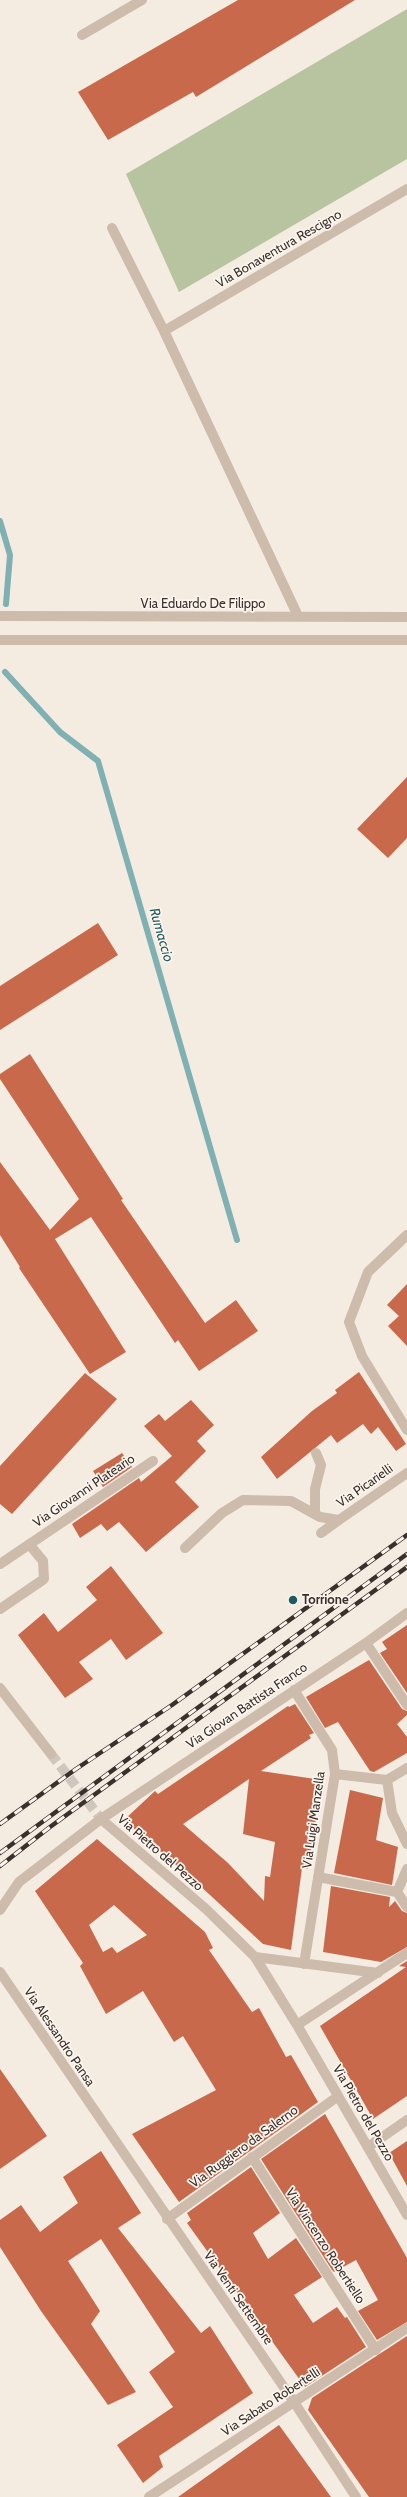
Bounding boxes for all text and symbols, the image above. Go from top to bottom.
street label: Via Bonaventura Rescigno [214,207,344,291]
street label: Via Eduardo De Filippo [141,596,265,612]
water label: Rumaccio [145,906,177,964]
street label: Via Giovanni Plateario [30,1451,138,1531]
street label: Via Picarielli [334,1461,396,1511]
place label: Torrione [302,1592,349,1608]
marker: Torrione [287,1594,299,1606]
street label: Via Giovan Battista Franco [184,1660,310,1752]
street label: Via Luigi Manzella [299,1770,329,1870]
street label: Via Pietro del Pezzo [114,1811,206,1895]
street label: Via Alessandro Pansa [20,1985,98,2089]
street label: Via Pietro del Pezzo [329,2062,397,2164]
street label: Via Ruggiero da Salerno [187,2103,301,2191]
street label: Via Vincenzo Robertiello [282,2185,368,2307]
street label: Via Venti Settembre [200,2248,276,2348]
street label: Via Sabato Robertelli [219,2364,323,2440]

